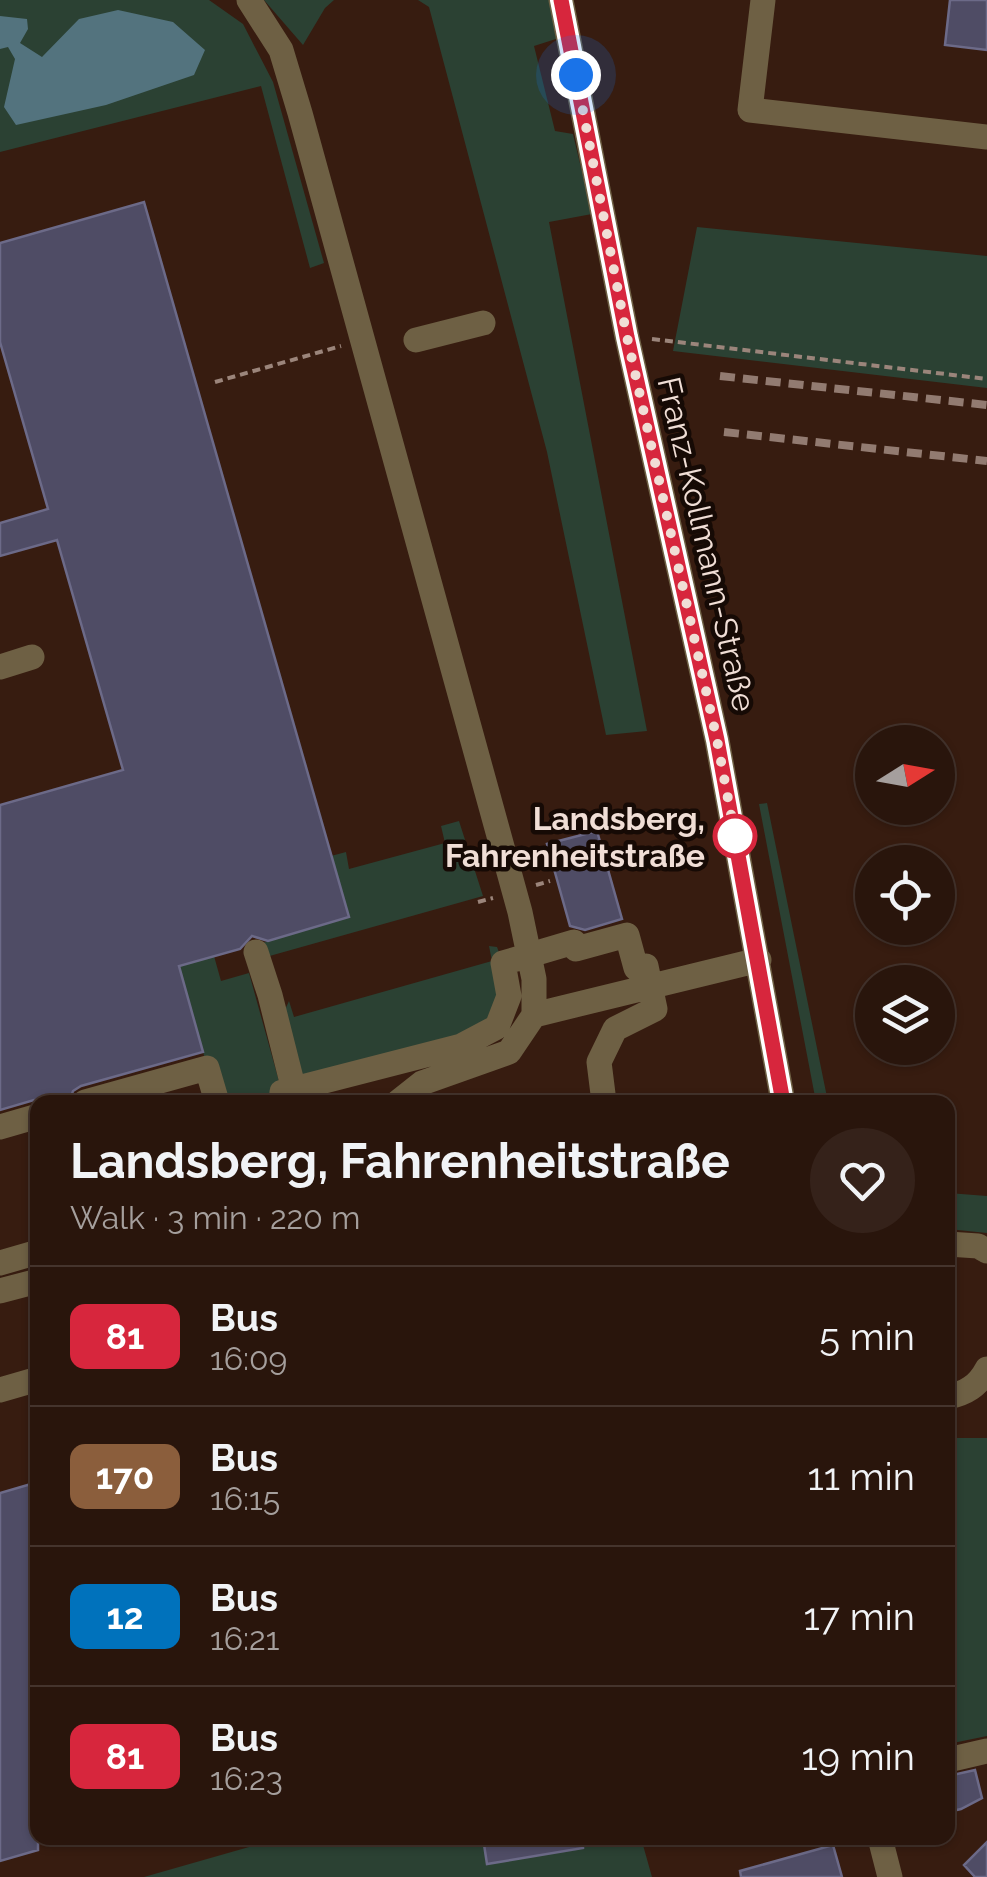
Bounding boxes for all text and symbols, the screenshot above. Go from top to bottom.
your location [551,50,601,100]
street label: Franz-Kollmann-Straße [650,373,764,715]
north arrow [855,725,955,825]
map controls [855,725,955,1065]
place label: Landsberg, Fahrenheitstraße [445,800,705,874]
marker: Landsberg, Fahrenheitstraße [714,815,756,857]
button: locate [855,845,955,945]
button: layers [855,965,955,1065]
button: heart [810,1128,915,1233]
text: Landsberg, Fahrenheitstraße [70,1133,730,1189]
text: Walk · 3 min · 220 m [70,1199,360,1236]
text: Bus [210,1295,278,1340]
text: 5 min [819,1314,915,1359]
text: 81 [106,1316,144,1357]
text: 16:09 [210,1340,287,1377]
text: Bus [210,1435,278,1480]
text: 11 min [807,1454,915,1499]
text: 170 [96,1456,154,1497]
text: 16:15 [210,1480,280,1517]
text: Bus [210,1575,278,1620]
text: 17 min [804,1594,915,1639]
text: 12 [106,1596,144,1637]
text: 16:21 [210,1620,279,1657]
text: Bus [210,1715,278,1760]
text: 19 min [801,1734,915,1779]
text: 81 [106,1736,144,1777]
text: 16:23 [210,1760,283,1797]

